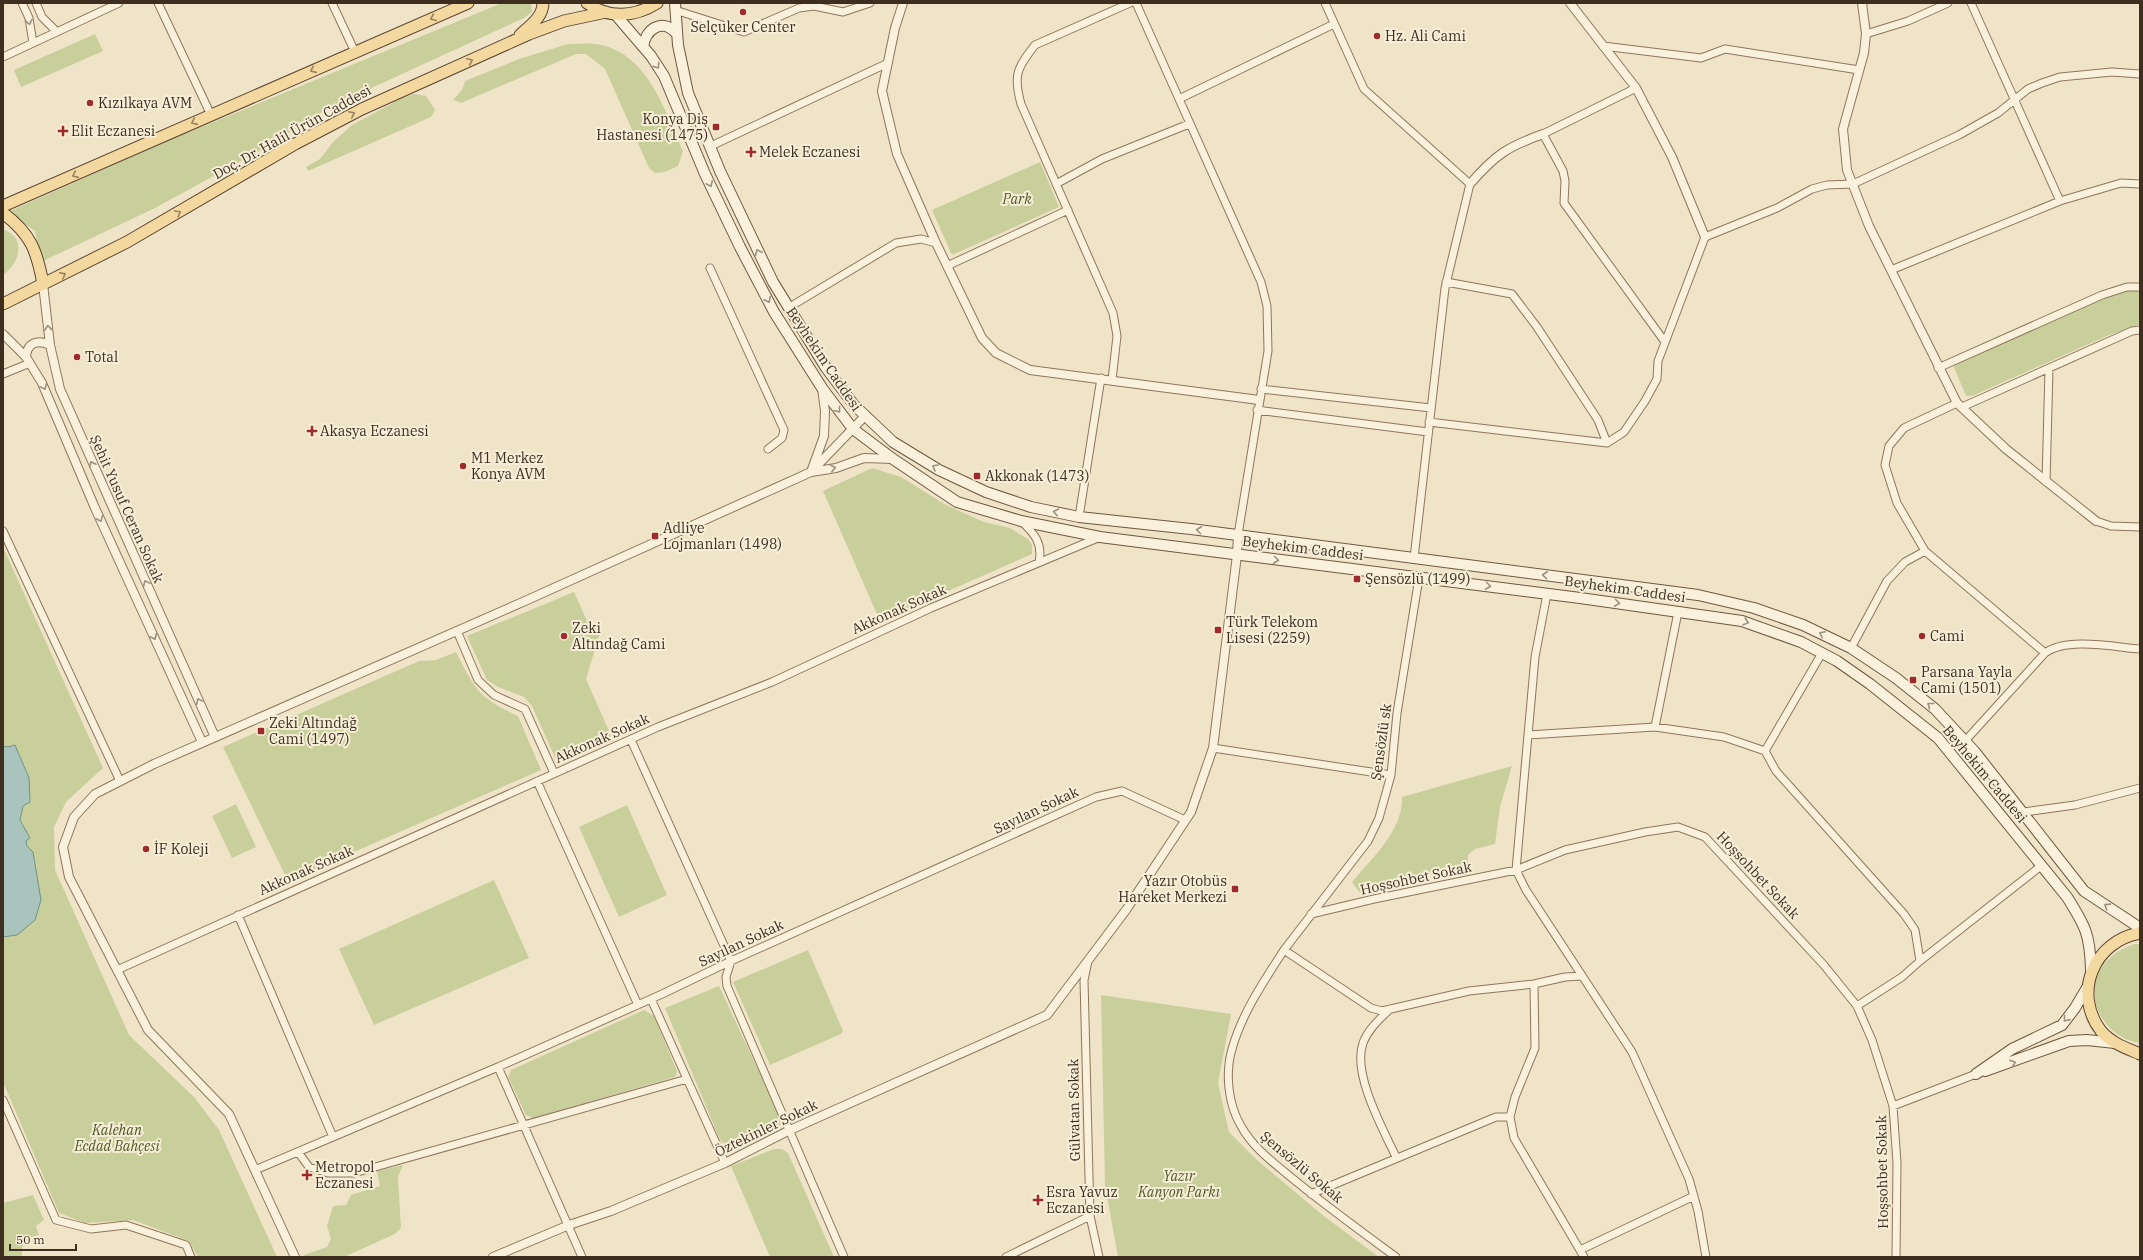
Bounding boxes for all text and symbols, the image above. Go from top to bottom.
marker: Selçuker Center [738,7,748,17]
one-way arrow [429,14,436,22]
place label: Selçuker Center [691,18,796,36]
one-way arrow [25,19,33,26]
place label: Hz. Ali Cami [1385,27,1466,45]
marker: Hz. Ali Cami [1372,31,1382,41]
one-way arrow [466,58,473,66]
one-way arrow [652,61,659,68]
one-way arrow [310,66,317,74]
street label: Doç. Dr. Halil Ürün Caddesi [210,81,374,183]
place label: Kızılkaya AVM [98,94,192,112]
marker: Kızılkaya AVM [85,98,95,108]
place label: Konya Diş Hastanesi (1475) [596,110,708,144]
one-way arrow [347,112,355,119]
one-way arrow [191,118,198,126]
place label: Elit Eczanesi [71,122,155,140]
marker: Konya Diş Hastanesi (1475) [711,122,721,132]
marker: Elit Eczanesi [58,126,68,136]
place label: Melek Eczanesi [759,143,860,161]
marker: Melek Eczanesi [746,147,756,157]
one-way arrow [72,170,79,178]
one-way arrow [705,180,713,187]
park label: Park [1001,190,1032,208]
one-way arrow [174,210,181,218]
one-way arrow [755,248,763,256]
one-way arrow [59,272,66,279]
one-way arrow [763,296,771,304]
street label: Beyhekim Caddesi [782,303,866,415]
one-way arrow [44,325,53,331]
place label: Total [85,348,118,366]
marker: Total [72,352,82,362]
one-way arrow [39,383,47,390]
one-way arrow [834,405,841,412]
place label: Akasya Eczanesi [320,422,429,440]
marker: Akasya Eczanesi [307,426,317,436]
street label: Şehit Yusuf Ceran Sokak [86,432,168,587]
place label: M1 Merkez Konya AVM [471,449,546,483]
one-way arrow [89,461,97,469]
marker: M1 Merkez Konya AVM [458,461,468,471]
one-way arrow [830,464,836,472]
one-way arrow [932,465,939,472]
place label: Akkonak (1473) [985,467,1089,485]
marker: Akkonak (1473) [972,471,982,481]
one-way arrow [1053,508,1059,517]
one-way arrow [95,515,103,522]
place label: Adliye Lojmanları (1498) [663,519,782,553]
one-way arrow [1196,526,1202,535]
marker: Adliye Lojmanları (1498) [650,531,660,541]
street label: Beyhekim Caddesi [1241,532,1365,564]
one-way arrow [1273,555,1279,564]
place label: Şensözlü (1499) [1365,570,1470,588]
one-way arrow [1542,571,1548,580]
street label: Beyhekim Caddesi [1563,572,1687,606]
marker: Şensözlü (1499) [1352,574,1362,584]
one-way arrow [143,579,151,587]
street label: Akkonak Sokak [849,580,950,638]
one-way arrow [1485,582,1491,591]
one-way arrow [1614,598,1620,607]
place label: Türk Telekom Lisesi (2259) [1226,613,1318,647]
one-way arrow [1742,617,1749,626]
place label: Zeki Altındağ Cami [572,619,665,653]
marker: Türk Telekom Lisesi (2259) [1213,625,1223,635]
place label: Cami [1930,627,1964,645]
marker: Zeki Altındağ Cami [559,631,569,641]
one-way arrow [1818,631,1826,639]
marker: Cami [1917,631,1927,641]
one-way arrow [149,633,157,641]
place label: Parsana Yayla Cami (1501) [1921,663,2013,697]
marker: Parsana Yayla Cami (1501) [1908,675,1918,685]
one-way arrow [196,698,204,706]
street label: Şensözlü sk [1367,702,1395,782]
one-way arrow [1927,702,1934,709]
street label: Akkonak Sokak [552,709,653,767]
place label: Zeki Altındağ Cami (1497) [269,714,357,748]
street label: Beyhekim Caddesi [1939,721,2031,827]
marker: Zeki Altındağ Cami (1497) [256,726,266,736]
street label: Sayılan Sokak [991,782,1082,838]
street label: Hoşsohbet Sokak [1713,827,1804,923]
place label: İF Koleji [154,840,209,858]
street label: Akkonak Sokak [256,841,357,899]
marker: İF Koleji [141,844,151,854]
street label: Hoşsohbet Sokak [1359,857,1474,899]
place label: Yazır Otobüs Hareket Merkezi [1118,872,1227,906]
marker: Yazır Otobüs Hareket Merkezi [1230,884,1240,894]
one-way arrow [2105,904,2112,911]
street label: Sayılan Sokak [696,915,787,971]
one-way arrow [2064,1014,2071,1021]
street label: Gülvatan Sokak [1064,1058,1084,1161]
one-way arrow [2009,1059,2016,1067]
street label: Öztekinler Sokak [712,1095,821,1161]
street label: Hoşsohbet Sokak [1872,1114,1892,1229]
park label: Kalehan Ecdad Bahçesi [73,1121,160,1155]
street label: Şensözlü Sokak [1257,1127,1348,1207]
place label: Metropol Eczanesi [315,1158,375,1192]
park label: Yazır Kanyon Parkı [1137,1167,1221,1201]
marker: Metropol Eczanesi [302,1170,312,1180]
place label: Esra Yavuz Eczanesi [1046,1183,1118,1217]
marker: Esra Yavuz Eczanesi [1033,1195,1043,1205]
scale bar [10,1226,76,1252]
text: 50 m [16,1232,45,1247]

